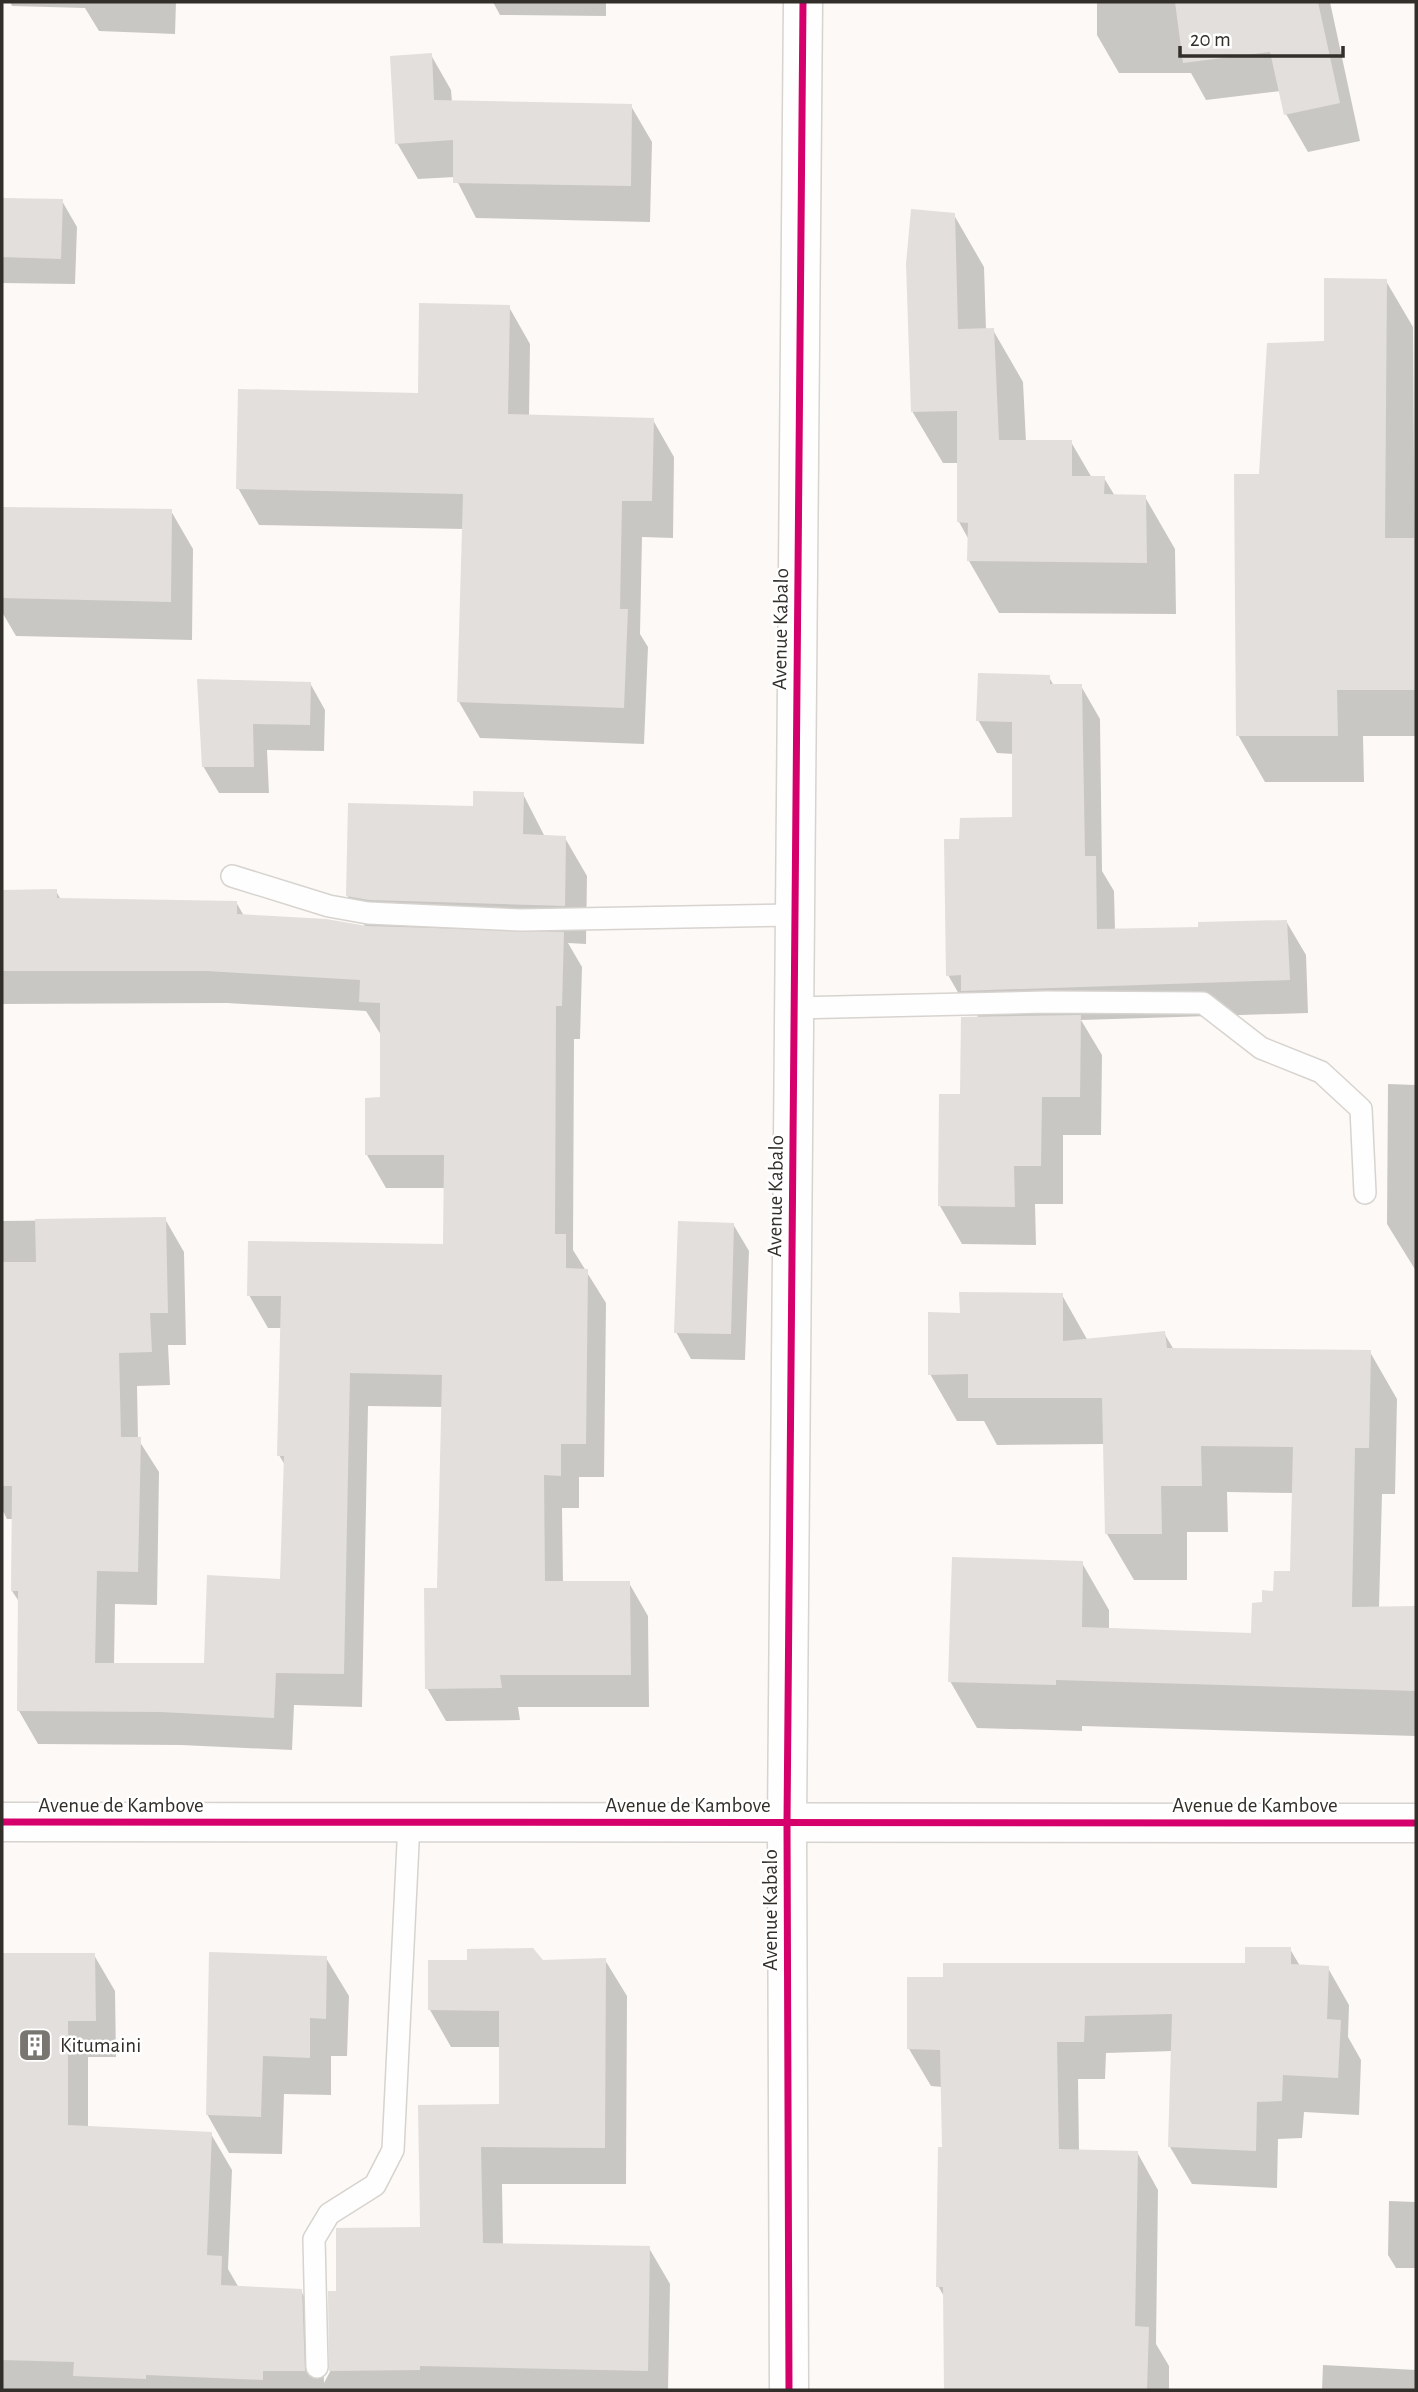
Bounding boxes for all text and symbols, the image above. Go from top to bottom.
scale bar [1180,14,1343,58]
text: 20 m [1190,29,1231,50]
street label: Avenue Kabalo [769,568,792,690]
street label: Avenue Kabalo [764,1135,787,1257]
street label: Avenue de Kambove [38,1795,204,1816]
street label: Avenue de Kambove [605,1795,771,1816]
street label: Avenue de Kambove [1172,1795,1338,1816]
street label: Avenue Kabalo [760,1849,781,1971]
building icon: Kitumaini [16,2026,54,2064]
place label: Kitumaini [60,2035,141,2056]

